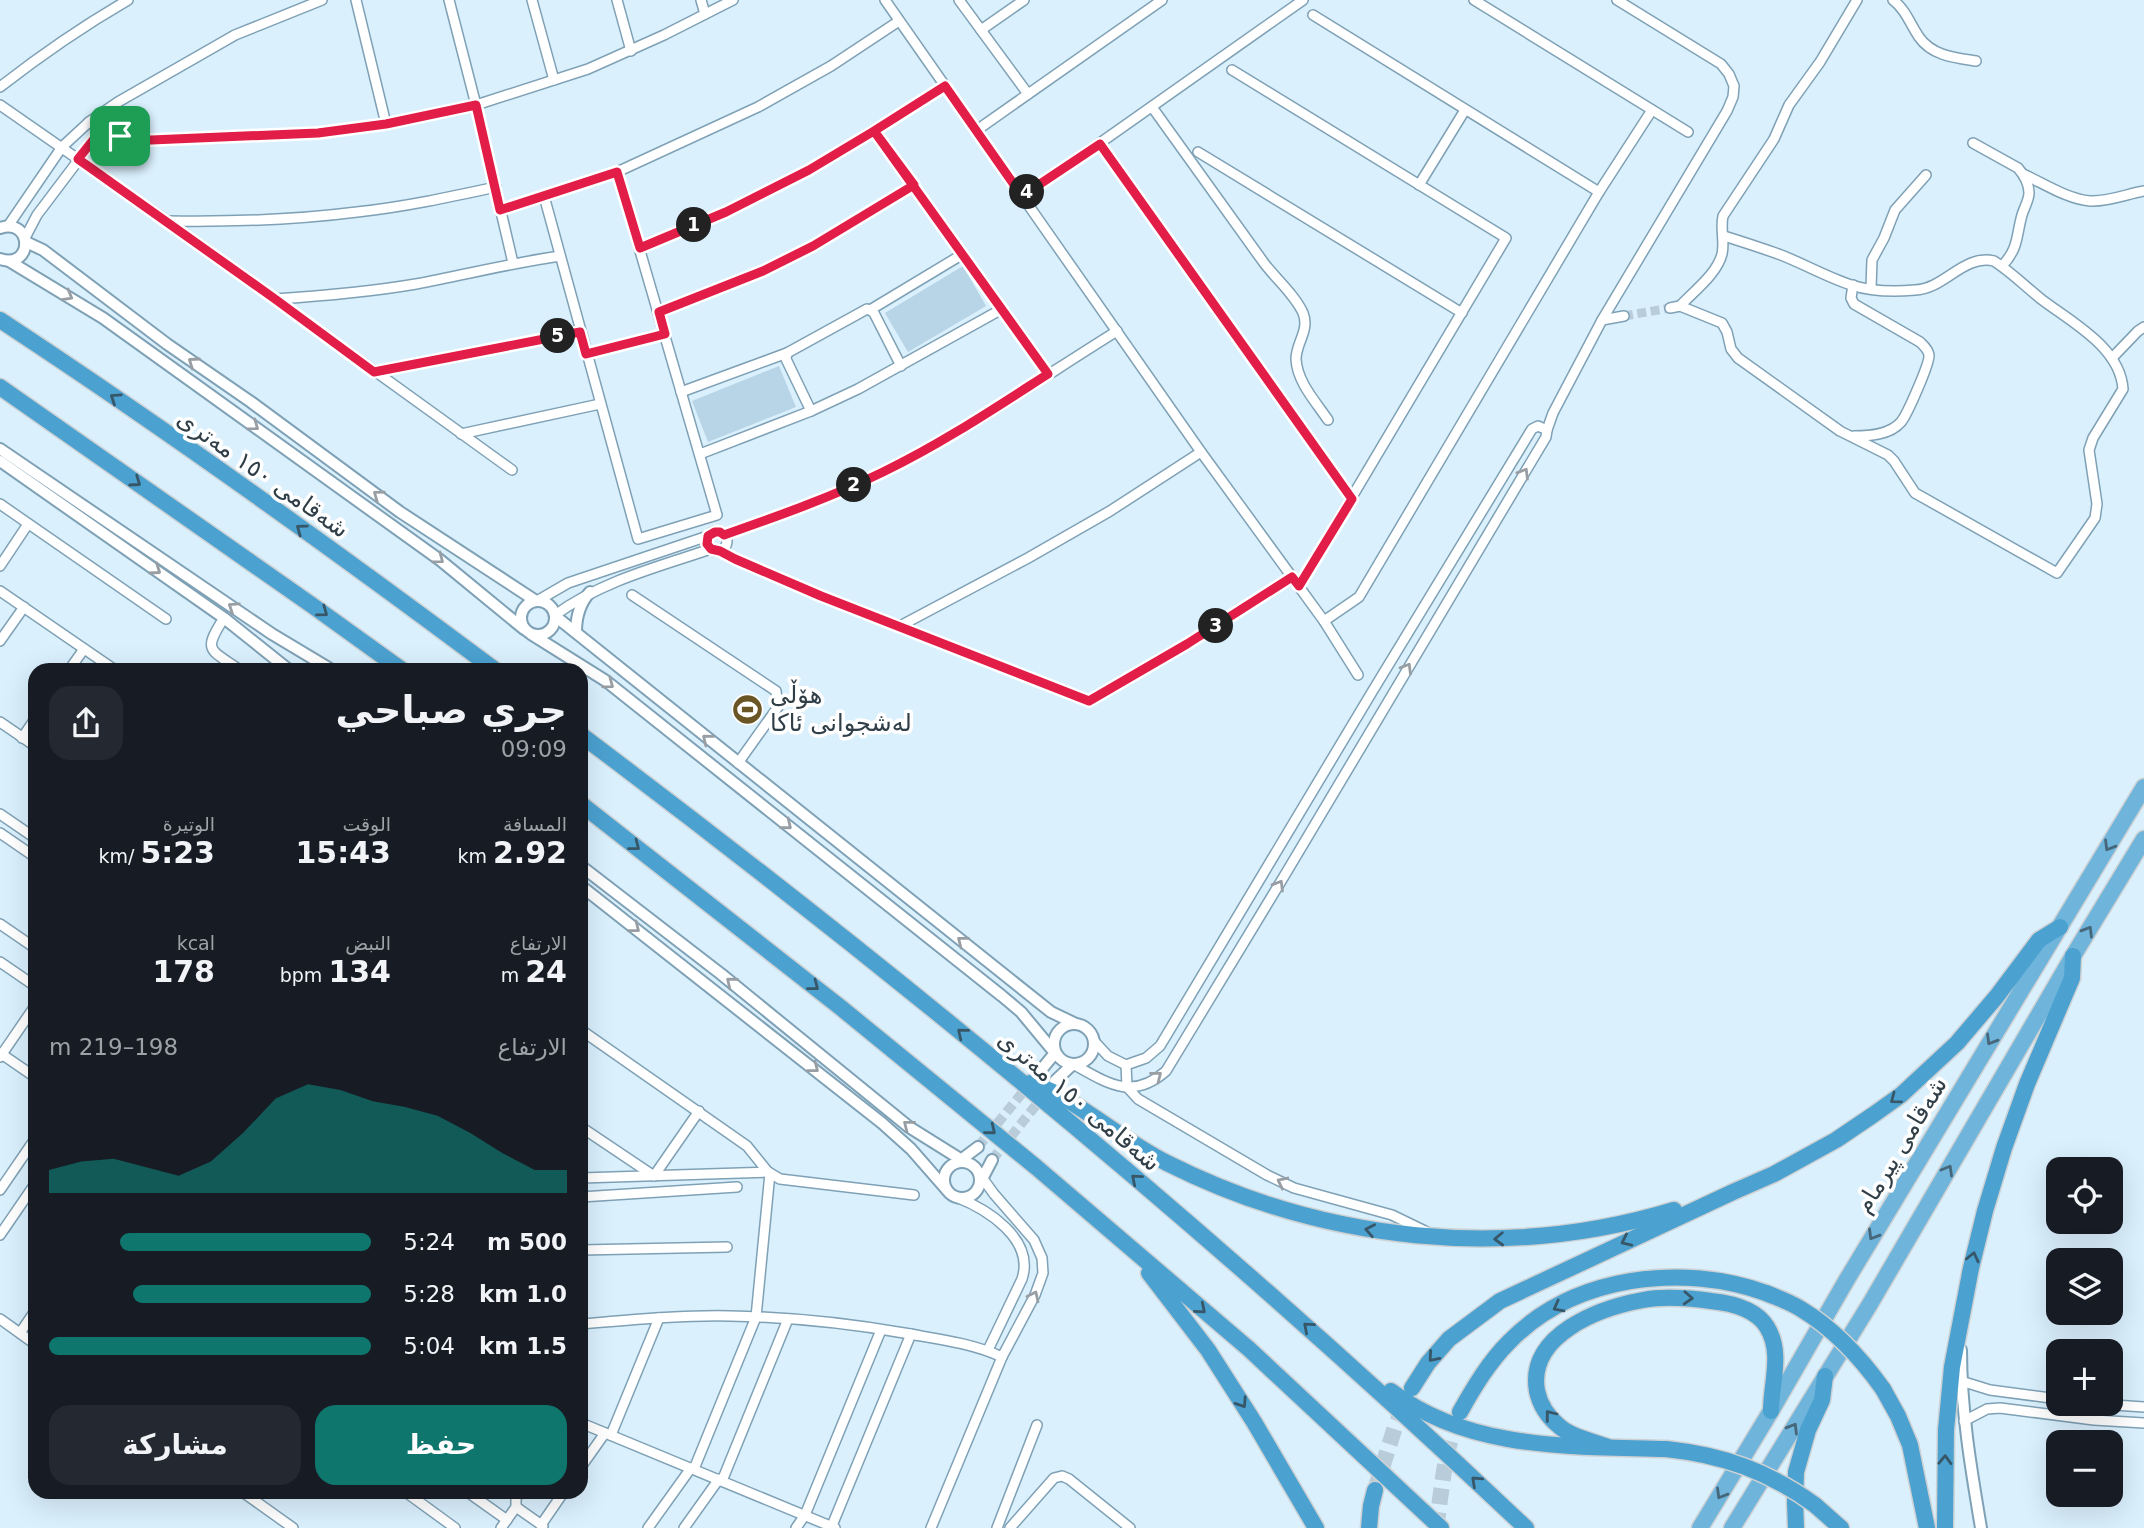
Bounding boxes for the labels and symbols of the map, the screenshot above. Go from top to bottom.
pin [90,106,150,166]
pin: 4 [1010,174,1044,210]
pin: 1 [676,208,712,243]
one-way arrow [60,288,73,301]
pin: 5 [540,318,576,354]
one-way arrow [188,358,201,370]
one-way arrow [110,394,123,406]
street label: شەقامی ١٥٠ مەتری [172,404,354,544]
one-way arrow [246,418,259,430]
one-way arrow [1516,467,1529,480]
pin: 2 [836,468,872,503]
one-way arrow [128,474,141,486]
one-way arrow [373,491,385,503]
one-way arrow [296,524,309,537]
one-way arrow [431,551,444,563]
one-way arrow [148,562,161,574]
one-way arrow [228,603,241,615]
one-way arrow [315,604,327,617]
pin: 3 [1198,608,1234,644]
one-way arrow [1399,663,1412,676]
one-way arrow [601,675,614,688]
place label: هۆڵی لەشجوانی ئاکا [770,679,912,737]
sports icon: هۆڵی لەشجوانی ئاکا [730,692,764,726]
one-way arrow [703,734,715,747]
one-way arrow [779,817,792,830]
one-way arrow [628,837,640,850]
one-way arrow [2104,838,2117,851]
one-way arrow [1271,880,1284,893]
one-way arrow [627,919,639,932]
one-way arrow [2080,926,2093,939]
one-way arrow [957,937,970,950]
one-way arrow [727,978,740,990]
one-way arrow [806,978,819,990]
street label: شەقامی ١٥٠ مەتری [992,1025,1166,1177]
one-way arrow [957,1028,969,1041]
one-way arrow [1987,1033,2000,1046]
one-way arrow [806,1060,819,1072]
one-way arrow [1150,1072,1162,1085]
street label: شەقامی پیرمام [1849,1072,1953,1218]
one-way arrow [1890,1090,1903,1103]
one-way arrow [903,1121,915,1134]
one-way arrow [982,1122,995,1134]
one-way arrow [1940,1164,1953,1177]
one-way arrow [1131,1175,1144,1187]
one-way arrow [1277,1176,1289,1190]
one-way arrow [1364,1223,1376,1238]
one-way arrow [1869,1228,1882,1241]
one-way arrow [1493,1231,1504,1246]
one-way arrow [1621,1233,1634,1247]
one-way arrow [1965,1251,1980,1263]
one-way arrow [1025,1291,1039,1303]
one-way arrow [1683,1291,1694,1306]
one-way arrow [1553,1299,1565,1312]
one-way arrow [1193,1301,1206,1313]
one-way arrow [1304,1323,1317,1335]
one-way arrow [1429,1349,1441,1362]
one-way arrow [1234,1395,1246,1408]
one-way arrow [1545,1410,1558,1422]
one-way arrow [1785,1422,1798,1435]
one-way arrow [1937,1454,1953,1465]
one-way arrow [1471,1477,1484,1489]
one-way arrow [1716,1487,1729,1500]

